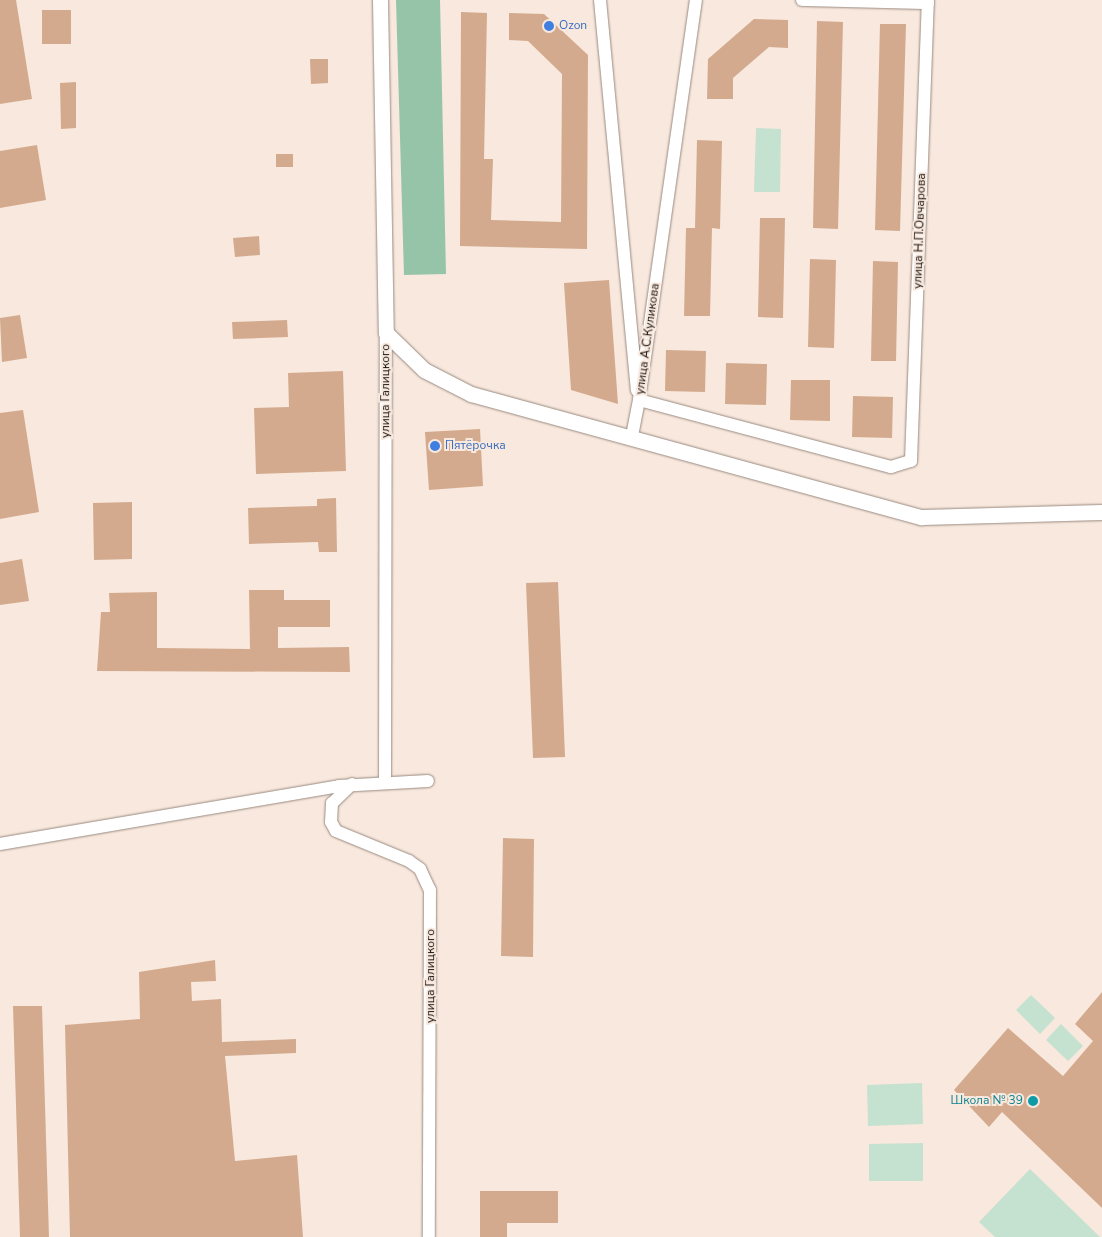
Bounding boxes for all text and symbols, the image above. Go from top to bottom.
place label: Ozon [559,19,587,33]
marker: Ozon [543,20,555,32]
street label: улица Н.П.Овчарова [911,173,929,289]
street label: улица А.С.Куликова [633,282,663,396]
street label: улица Галицкого [379,344,393,438]
place label: Пятёрочка [445,439,506,453]
marker: Пятёрочка [429,440,441,452]
street label: улица Галицкого [424,929,438,1023]
place label: Школа № 39 [951,1094,1023,1108]
marker: Школа № 39 [1027,1095,1039,1107]

